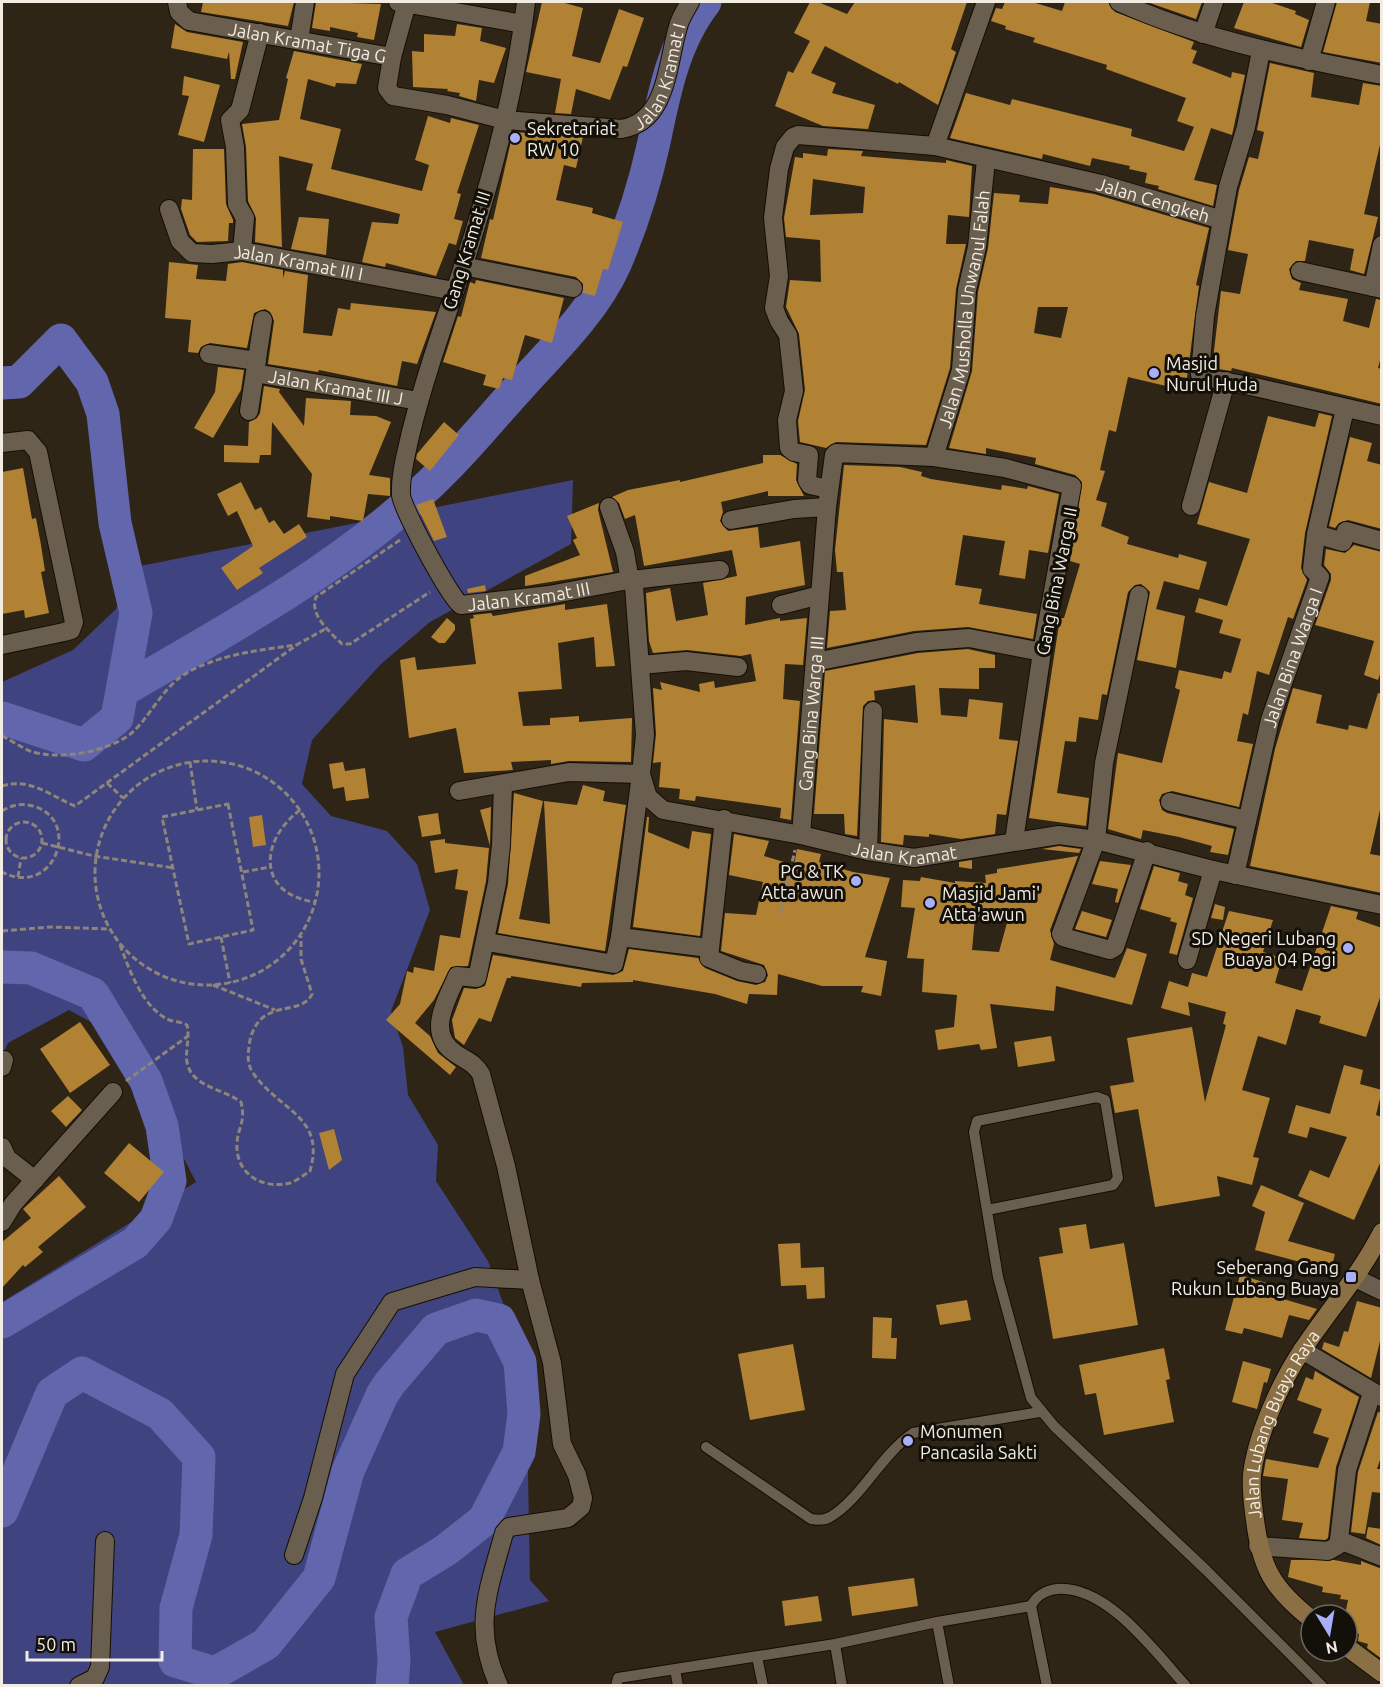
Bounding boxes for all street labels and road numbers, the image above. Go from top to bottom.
street label: Jalan Kramat Tiga G [227,18,388,66]
street label: Jalan Kramat I [630,21,689,134]
street label: Jalan Cengkeh [1094,173,1212,226]
street label: Gang Kramat III [438,188,494,312]
street label: Jalan Musholla Unwanul Falah [934,189,993,430]
street label: Jalan Kramat III I [232,241,365,284]
street label: Jalan Kramat III J [267,365,405,408]
street label: Gang Bina Warga II [1032,505,1080,657]
street label: Jalan Kramat III [466,577,591,614]
street label: Jalan Bina Warga I [1259,585,1325,729]
street label: Gang Bina Warga III [795,635,827,792]
street label: Jalan Kramat [850,838,958,868]
street label: Jalan Lubang Buaya Raya [1242,1326,1323,1520]

